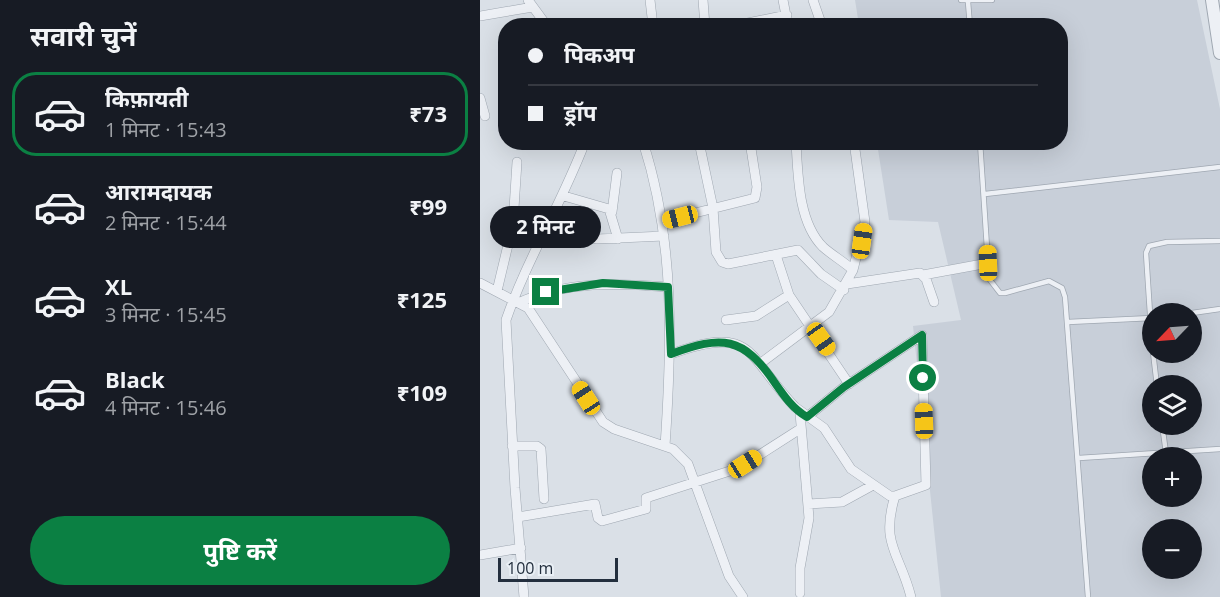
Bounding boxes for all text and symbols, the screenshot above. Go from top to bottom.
text: सवारी चुनें [30,17,136,54]
text: पिकअप [564,39,635,69]
text: किफ़ायती [105,83,189,113]
icon: car [33,87,87,141]
text: ड्रॉप [564,97,597,127]
text: ₹73 [409,98,447,128]
text: 1 मिनट · 15:43 [105,116,227,143]
text: आरामदायक [105,176,212,206]
icon: car [33,180,87,234]
text: ₹99 [409,191,447,221]
car [660,204,700,230]
callout: 2 मिनट [490,205,602,247]
text: 2 मिनट · 15:44 [105,209,227,236]
text: 2 मिनट [516,213,575,240]
car [851,222,873,260]
car [978,245,998,281]
text: XL [105,271,132,301]
icon: car [33,273,87,327]
route end [532,278,559,305]
text: ₹125 [397,284,447,314]
text: 3 मिनट · 15:45 [105,301,227,328]
north arrow [1142,303,1202,363]
map controls [1142,303,1202,579]
car [803,319,839,359]
text: Black [105,364,165,394]
route start [909,364,936,391]
icon: car [33,366,87,420]
button: layers [1142,375,1202,435]
text: ₹109 [397,377,447,407]
car [569,378,603,418]
text: 4 मिनट · 15:46 [105,394,227,421]
car [914,403,934,439]
car [725,447,765,481]
button: + [1142,447,1202,507]
button: पुष्टि करें [30,516,450,585]
button: − [1142,519,1202,579]
scale bar [498,555,618,582]
text: 100 m [507,557,553,579]

